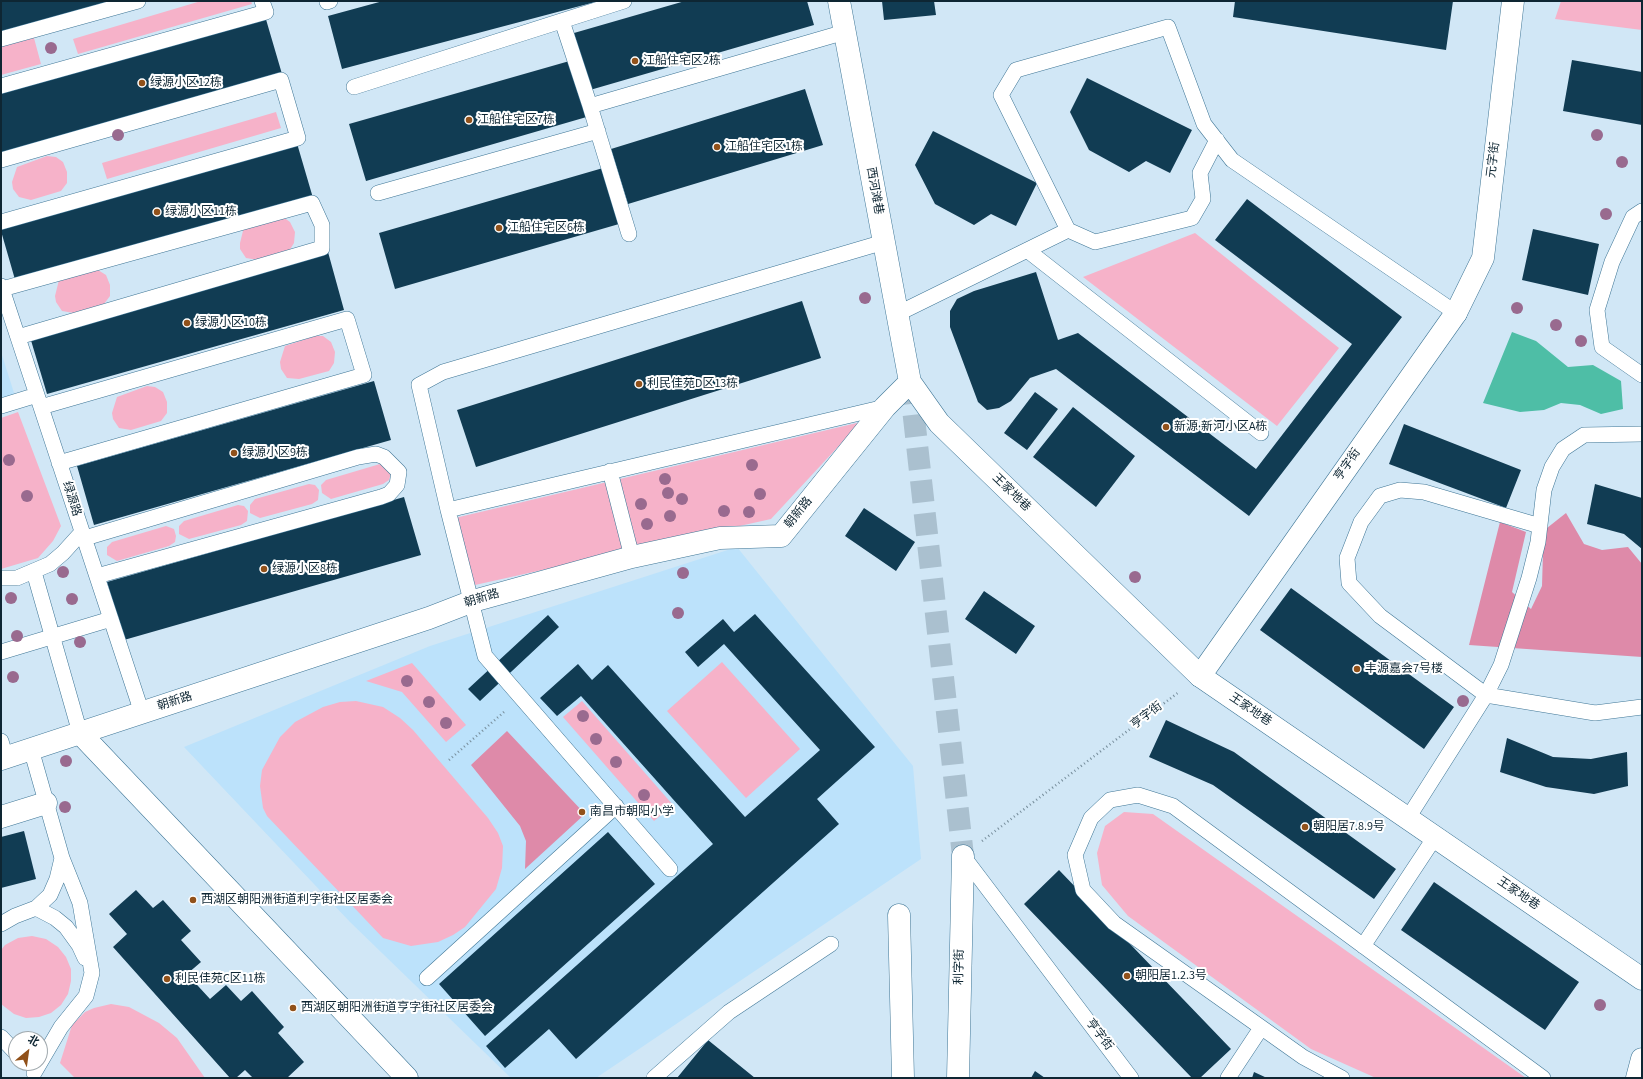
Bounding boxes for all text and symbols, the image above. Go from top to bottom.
place label: 江船住宅区2栋 [643,54,721,68]
marker: 江船住宅区2栋 [630,56,640,66]
place label: 绿源小区12栋 [150,76,222,90]
marker: 绿源小区12栋 [137,78,147,88]
place label: 江船住宅区7栋 [477,113,555,127]
marker: 江船住宅区7栋 [464,115,474,125]
place label: 江船住宅区1栋 [725,140,803,154]
street label: 元字街 [1485,141,1503,179]
marker: 江船住宅区1栋 [712,142,722,152]
street label: 西河滩巷 [863,166,885,216]
place label: 绿源小区11栋 [165,205,237,219]
marker: 绿源小区11栋 [152,207,162,217]
place label: 江船住宅区6栋 [507,221,585,235]
marker: 江船住宅区6栋 [494,223,504,233]
place label: 绿源小区10栋 [195,316,267,330]
marker: 绿源小区10栋 [182,318,192,328]
place label: 利民佳苑D区13栋 [647,377,738,391]
marker: 利民佳苑D区13栋 [634,379,644,389]
place label: 新源·新河小区A栋 [1174,420,1268,434]
marker: 新源·新河小区A栋 [1161,422,1171,432]
place label: 绿源小区9栋 [242,446,308,460]
street label: 亨字街 [1332,446,1364,484]
marker: 绿源小区9栋 [229,448,239,458]
street label: 王家地巷 [989,471,1033,515]
street label: 绿源路 [59,480,83,518]
street label: 朝新路 [782,494,816,532]
place label: 绿源小区8栋 [272,562,338,576]
marker: 绿源小区8栋 [259,564,269,574]
street label: 朝新路 [463,587,501,611]
place label: 丰源嘉会7号楼 [1365,662,1443,676]
marker: 丰源嘉会7号楼 [1352,664,1362,674]
street label: 朝新路 [156,690,194,714]
street label: 王家地巷 [1226,691,1274,729]
street label: 亨字街 [1128,699,1166,733]
place label: 南昌市朝阳小学 [590,805,674,819]
marker: 南昌市朝阳小学 [577,807,587,817]
place label: 朝阳居7.8.9号 [1313,820,1385,834]
marker: 朝阳居7.8.9号 [1300,822,1310,832]
street label: 王家地巷 [1494,875,1542,913]
place label: 西湖区朝阳洲街道利字街社区居委会 [201,893,393,907]
marker: 西湖区朝阳洲街道利字街社区居委会 [188,895,198,905]
street label: 利字街 [952,949,968,985]
place label: 朝阳居1.2.3号 [1135,969,1207,983]
marker: 朝阳居1.2.3号 [1122,971,1132,981]
place label: 利民佳苑C区11栋 [175,972,266,986]
marker: 利民佳苑C区11栋 [162,974,172,984]
place label: 西湖区朝阳洲街道亨字街社区居委会 [301,1001,493,1015]
marker: 西湖区朝阳洲街道亨字街社区居委会 [288,1003,298,1013]
street label: 亨字街 [1082,1016,1116,1054]
north arrow [8,1031,48,1071]
text: 北 [25,1032,42,1050]

